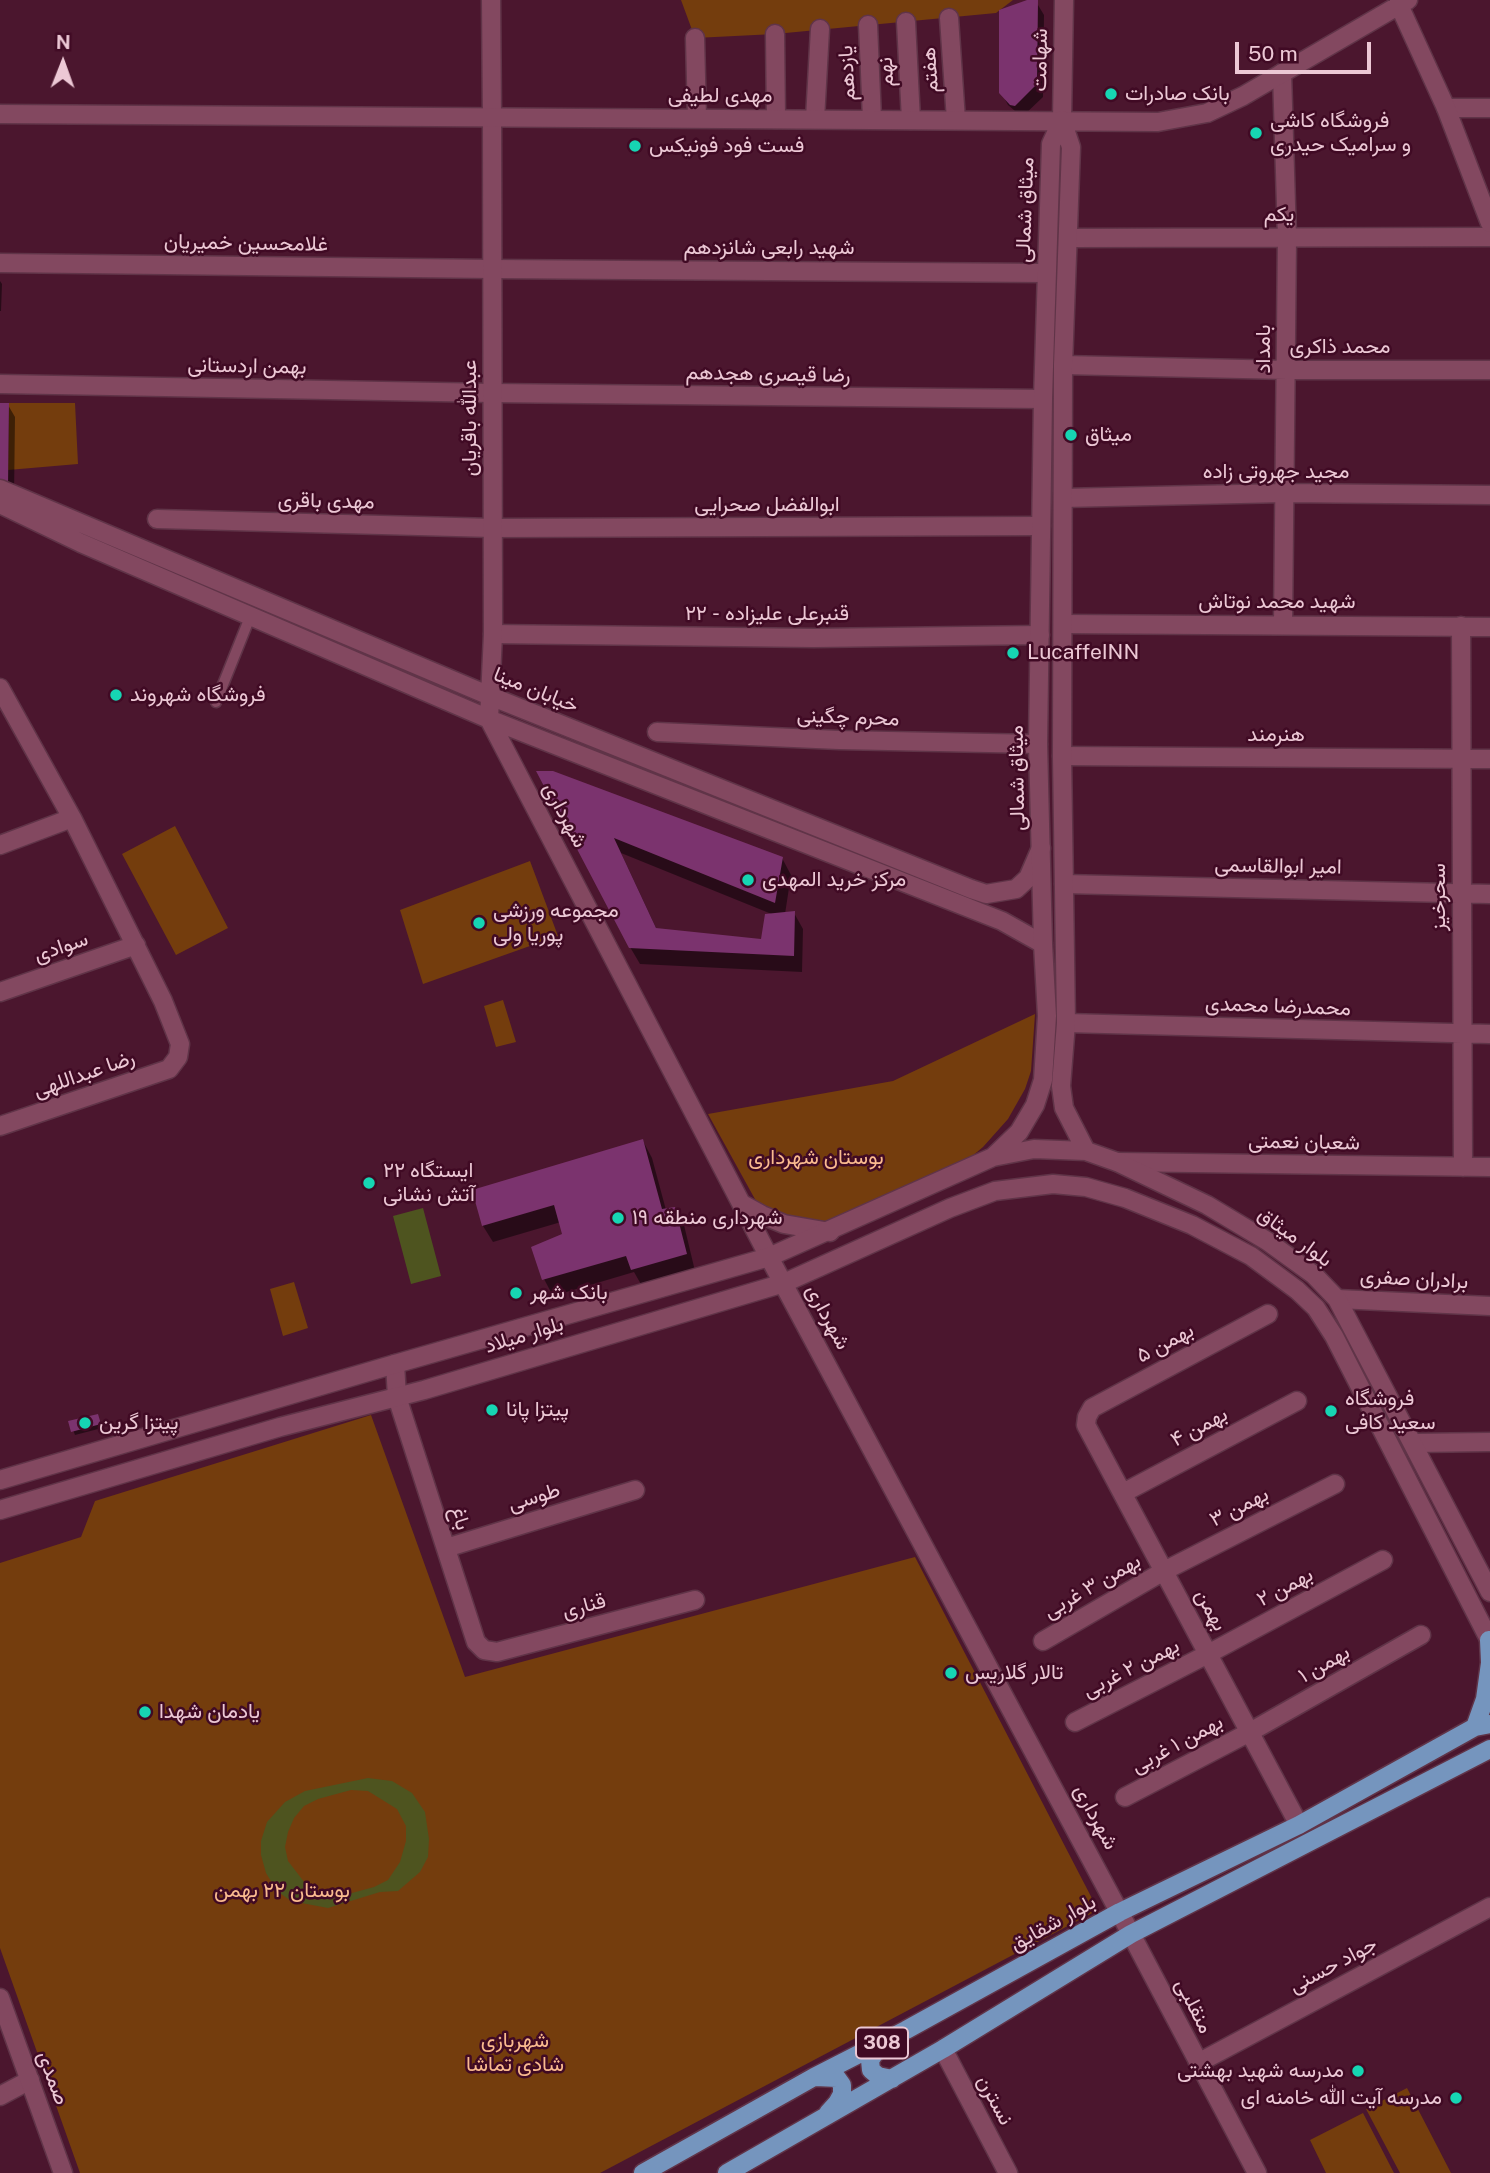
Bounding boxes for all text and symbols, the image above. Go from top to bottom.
north arrow [28,28,98,98]
street label: شهامت [1027,28,1053,92]
scale bar [1238,28,1374,72]
text: N [56,31,71,53]
text: 50 m [1248,41,1298,66]
street label: یازدهم [833,45,861,101]
street label: هفتم [916,46,944,94]
street label: نهم [873,56,899,88]
place label: بانک صادرات [1125,81,1230,107]
street label: مهدی لطیفی [668,83,772,109]
marker: بانک صادرات [1103,86,1119,102]
place label: فروشگاه کاشی و سرامیک حیدری [1270,108,1411,158]
marker: فروشگاه کاشی و سرامیک حیدری [1248,125,1264,141]
place label: فست فود فونیکس [649,133,804,159]
marker: فست فود فونیکس [627,138,643,154]
street label: میثاق شمالی [1011,157,1039,263]
street label: یکم [1264,202,1294,228]
street label: غلامحسین خمیریان [164,229,328,257]
street label: شهید رابعی شانزدهم [684,235,854,261]
street label: بامداد [1251,325,1277,373]
street label: محمد ذاکری [1290,334,1390,360]
street label: بهمن اردستانی [187,352,307,380]
street label: عبدالله باقریان [457,360,483,476]
street label: رضا قیصری هجدهم [685,360,851,388]
place label: میثاق [1085,422,1132,448]
marker: میثاق [1063,427,1079,443]
street label: مجید جهروتی زاده [1203,459,1349,485]
street label: مهدی باقری [277,488,375,514]
street label: ابوالفضل صحرایی [694,492,840,518]
street label: شهید محمد نوتاش [1198,589,1356,615]
street label: قنبرعلی علیزاده - ۲۲ [685,601,849,627]
place label: LucaffeINN [1027,640,1139,666]
marker: LucaffeINN [1005,645,1021,661]
street label: خیابان مینا [490,662,582,718]
place label: فروشگاه شهروند [130,682,266,708]
marker: فروشگاه شهروند [108,687,124,703]
street label: محرم چگینی [796,703,900,731]
street label: هنرمند [1247,722,1305,748]
street label: میثاق شمالی [1003,725,1031,831]
street label: شهرداری [537,778,593,852]
street label: امیر ابوالقاسمی [1214,852,1342,880]
street label: سحرخیز [1426,863,1452,931]
place label: مرکز خرید المهدی [762,867,906,893]
marker: مرکز خرید المهدی [740,872,756,888]
place label: مجموعه ورزشی پوریا ولی [493,898,619,948]
marker: مجموعه ورزشی پوریا ولی [471,915,487,931]
street label: سوادی [31,926,91,968]
street label: محمدرضا محمدی [1205,991,1351,1021]
street label: رضا عبداللهی [30,1045,138,1103]
street label: شعبان نعمتی [1248,1128,1360,1156]
park label: بوستان شهرداری [748,1145,884,1171]
place label: ایستگاه ۲۲ آتش نشانی [383,1158,475,1208]
marker: ایستگاه ۲۲ آتش نشانی [361,1175,377,1191]
street label: بلوار میثاق [1253,1201,1337,1273]
place label: شهرداری منطقه ۱۹ [632,1205,783,1231]
marker: شهرداری منطقه ۱۹ [610,1210,626,1226]
street label: برادران صفری [1359,1264,1469,1294]
place label: بانک شهر [530,1280,608,1306]
street label: شهرداری [800,1280,856,1354]
marker: بانک شهر [508,1285,524,1301]
street label: بلوار میلاد [482,1311,566,1359]
street label: بهمن ۵ [1132,1317,1198,1369]
place label: فروشگاه سعید کافی [1345,1386,1436,1436]
place label: پیتزا پانا [506,1397,569,1423]
marker: پیتزا پانا [484,1402,500,1418]
street label: بهمن ۴ [1166,1402,1232,1452]
marker: فروشگاه سعید کافی [1323,1403,1339,1419]
place label: پیتزا گرین [99,1410,178,1436]
marker: پیتزا گرین [77,1415,93,1431]
street label: طوسی [505,1477,563,1517]
street label: بهمن ۳ [1205,1482,1273,1532]
street label: باغ [444,1503,476,1533]
street label: بهمن ۳ غربی [1039,1548,1145,1624]
street label: بهمن ۲ [1253,1562,1317,1612]
street label: بهمن [1190,1585,1232,1635]
street label: قناری [559,1588,609,1624]
street label: بهمن ۲ غربی [1078,1633,1184,1703]
street label: بهمن ۱ [1294,1639,1354,1689]
place label: تالار گلاریس [965,1660,1063,1686]
marker: تالار گلاریس [943,1665,959,1681]
place label: یادمان شهدا [159,1699,260,1725]
marker: یادمان شهدا [137,1704,153,1720]
street label: بهمن ۱ غربی [1127,1709,1227,1779]
street label: شهرداری [1068,1780,1124,1854]
park label: بوستان ۲۲ بهمن [214,1878,350,1904]
street label: بلوار شقایق [1006,1889,1100,1957]
street label: جواد حسنی [1285,1931,1381,1999]
street label: منقلبی [1170,1974,1218,2038]
road number: 308 [856,2027,908,2058]
park label: شهربازی شادی تماشا [466,2028,564,2078]
street label: صمدی [32,2048,74,2108]
place label: مدرسه شهید بهشتی [1177,2058,1344,2084]
marker: مدرسه شهید بهشتی [1350,2063,1366,2079]
street label: نسترن [971,2071,1019,2129]
place label: مدرسه آیت الله خامنه ای [1240,2085,1442,2111]
marker: مدرسه آیت الله خامنه ای [1448,2090,1464,2106]

